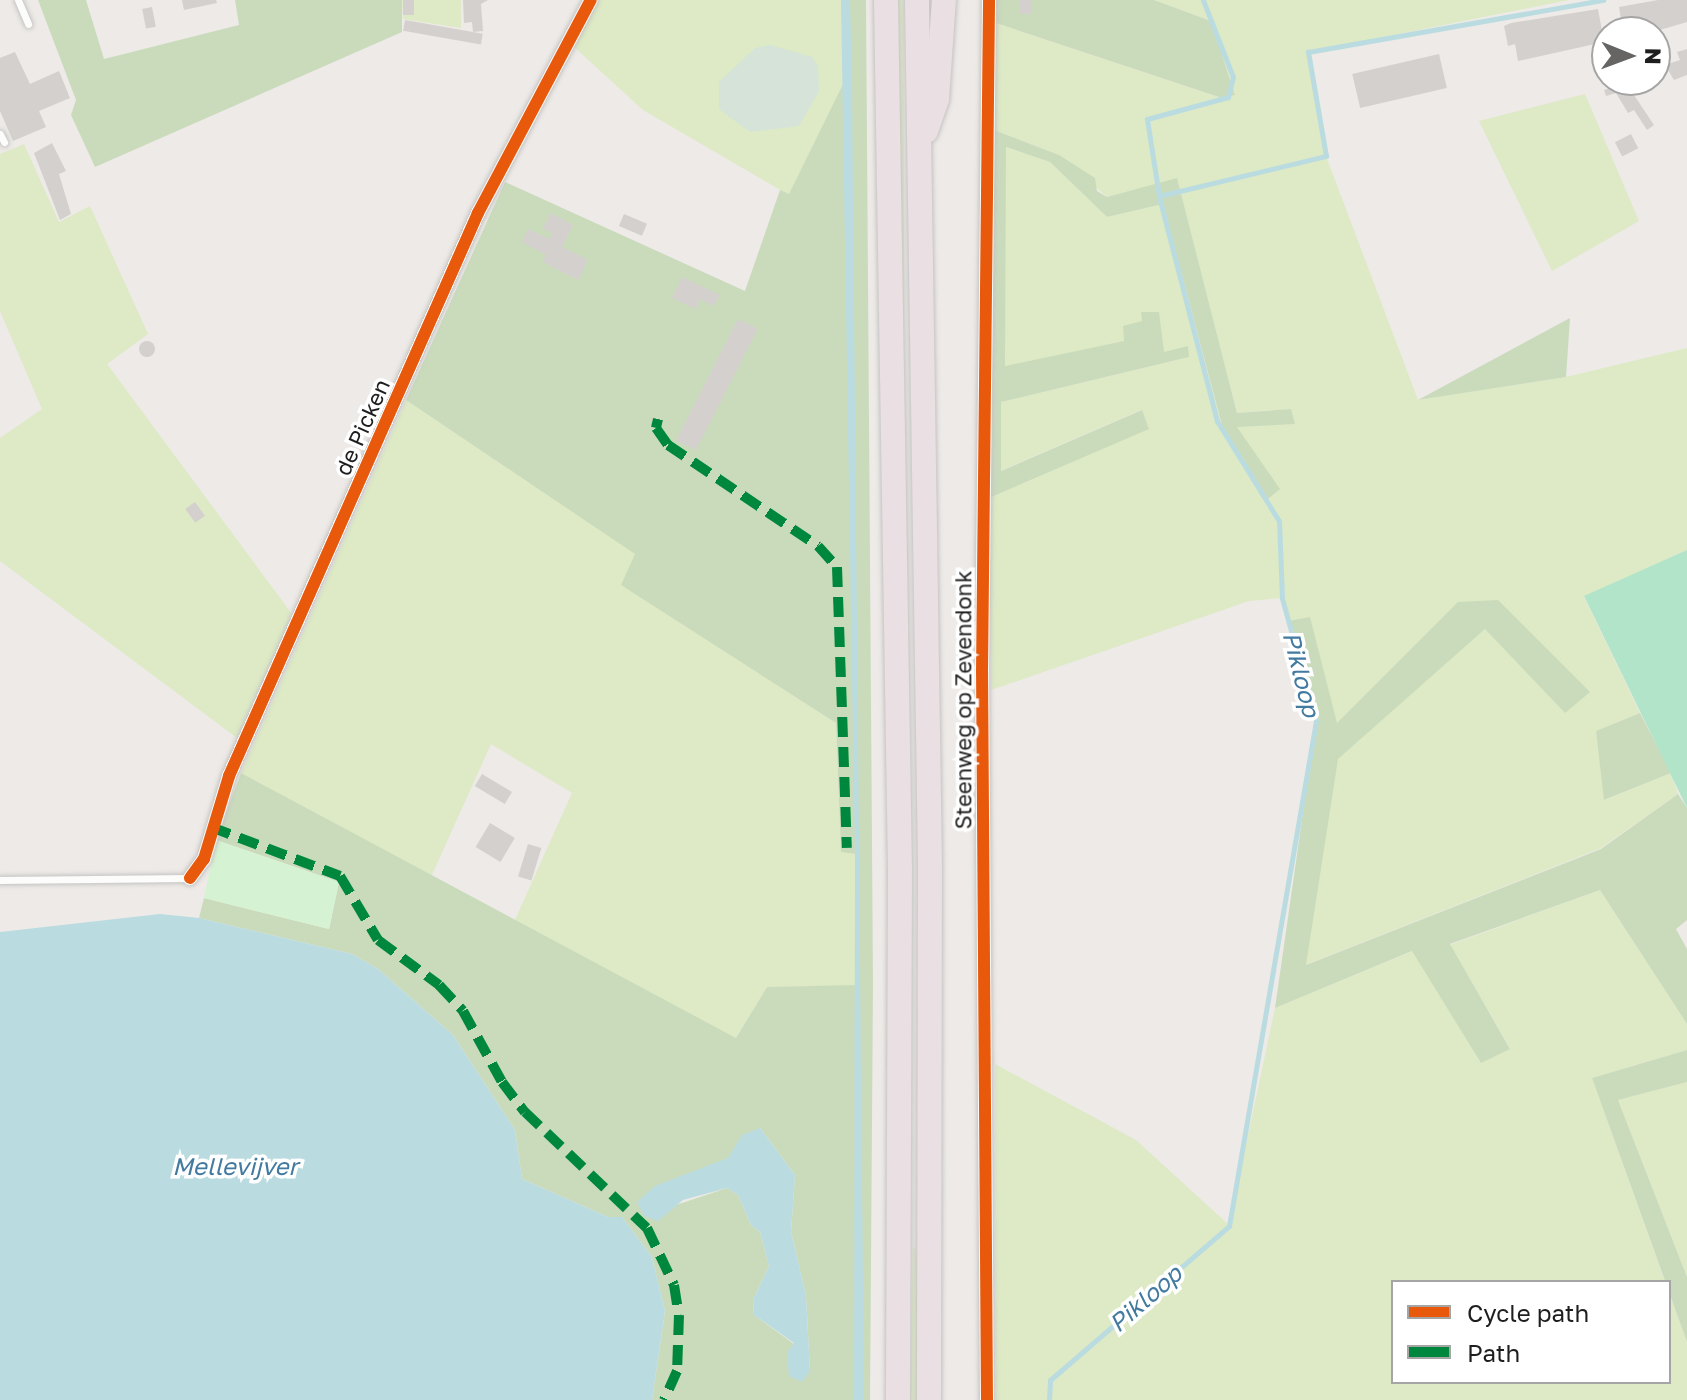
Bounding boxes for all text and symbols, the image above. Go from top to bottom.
north arrow [1591,16,1671,96]
text: N [1640,48,1667,65]
street label: de Picken [329,375,395,479]
street label: Steenweg op Zevendonk [950,571,976,829]
water label: Pikloop [1278,628,1326,720]
water label: Mellevijver [172,1152,298,1180]
water label: Pikloop [1103,1259,1187,1337]
legend [1391,1280,1671,1384]
text: Cycle path [1467,1298,1589,1327]
text: Path [1467,1338,1520,1367]

